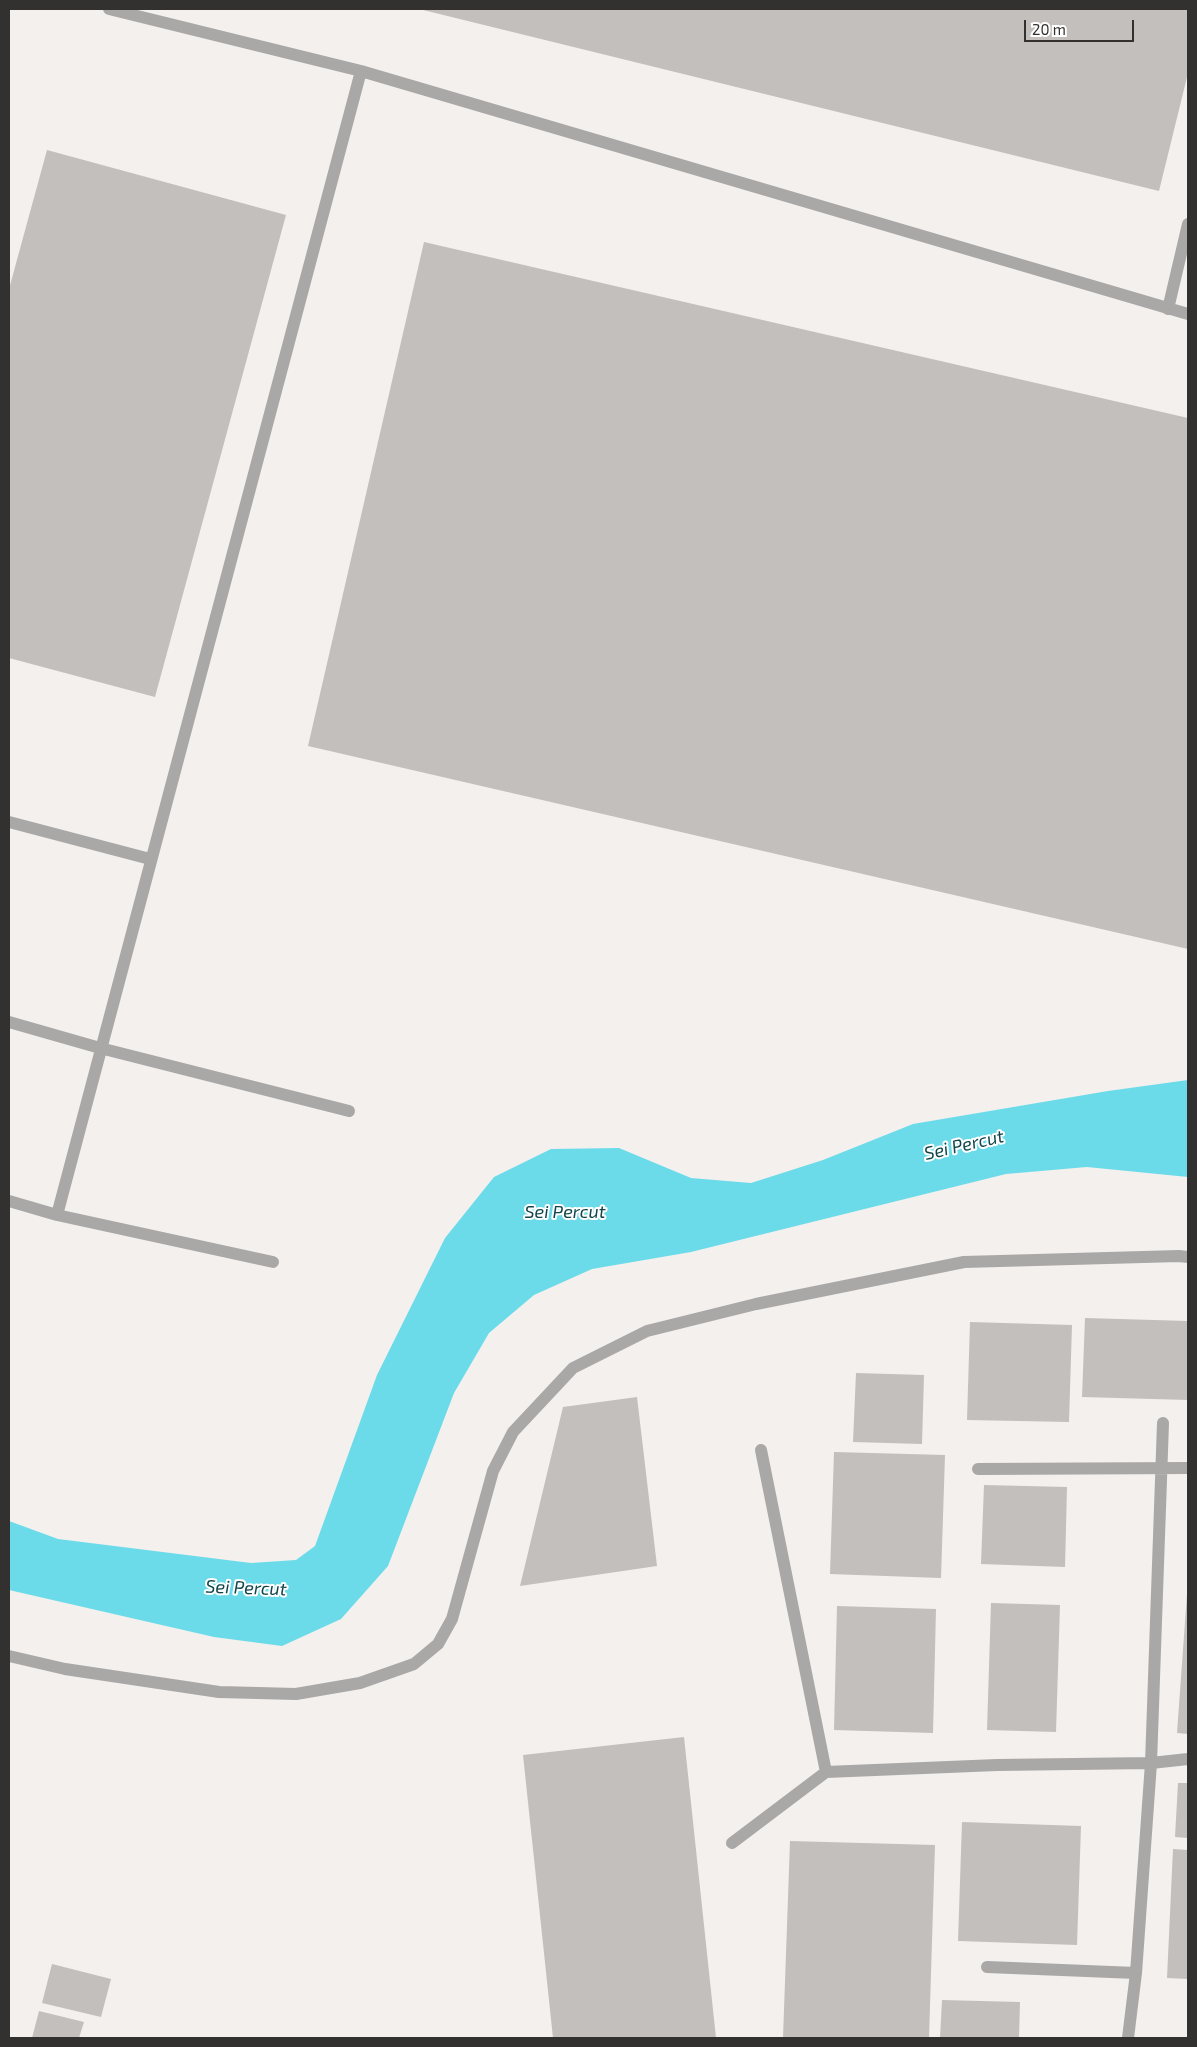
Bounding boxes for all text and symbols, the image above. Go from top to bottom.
scale bar [1027,10,1137,42]
text: 20 m [1032,20,1066,38]
water label: Sei Percut [922,1125,1006,1165]
water label: Sei Percut [524,1201,606,1223]
water label: Sei Percut [205,1576,287,1600]

